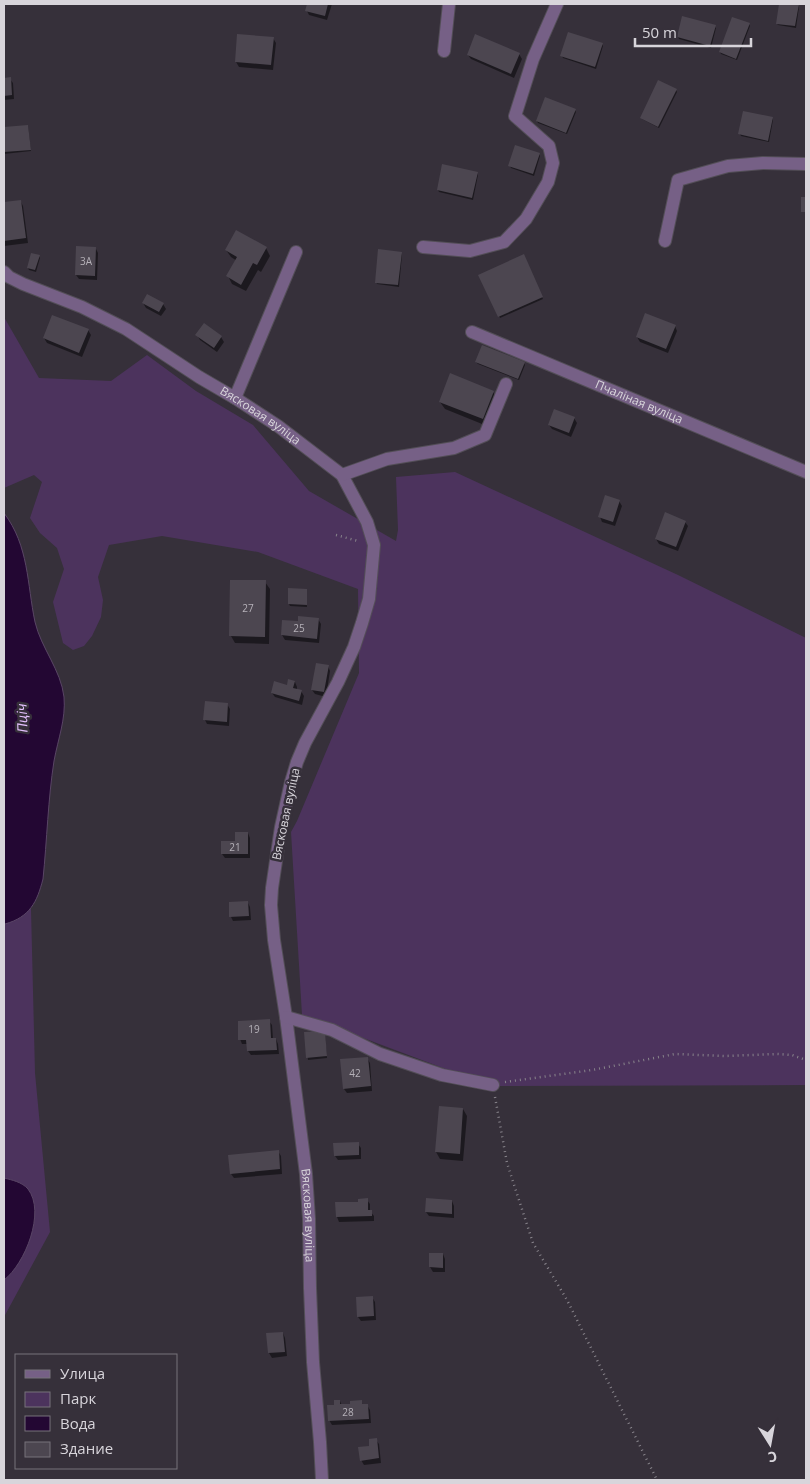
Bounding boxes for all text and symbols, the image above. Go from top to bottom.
scale bar [635,15,751,47]
text: 50 m [642,22,677,42]
house number: 3А [80,254,93,268]
street label: Пчаліная вуліца [593,376,686,427]
street label: Вясковая вуліца [217,382,304,448]
house number: 27 [242,601,254,615]
house number: 25 [293,621,305,635]
water label: Пціч [11,703,32,733]
street label: Вясковая вуліца [267,766,304,862]
house number: 21 [229,840,241,854]
house number: 19 [248,1022,260,1036]
house number: 42 [349,1066,361,1080]
street label: Вясковая вуліца [297,1167,319,1263]
legend [15,1354,178,1469]
text: Улица [60,1363,105,1383]
text: Парк [60,1388,96,1408]
house number: 28 [342,1405,354,1419]
text: Вода [60,1413,96,1433]
north arrow [745,1419,795,1469]
text: Здание [60,1438,113,1458]
text: С [766,1447,779,1467]

